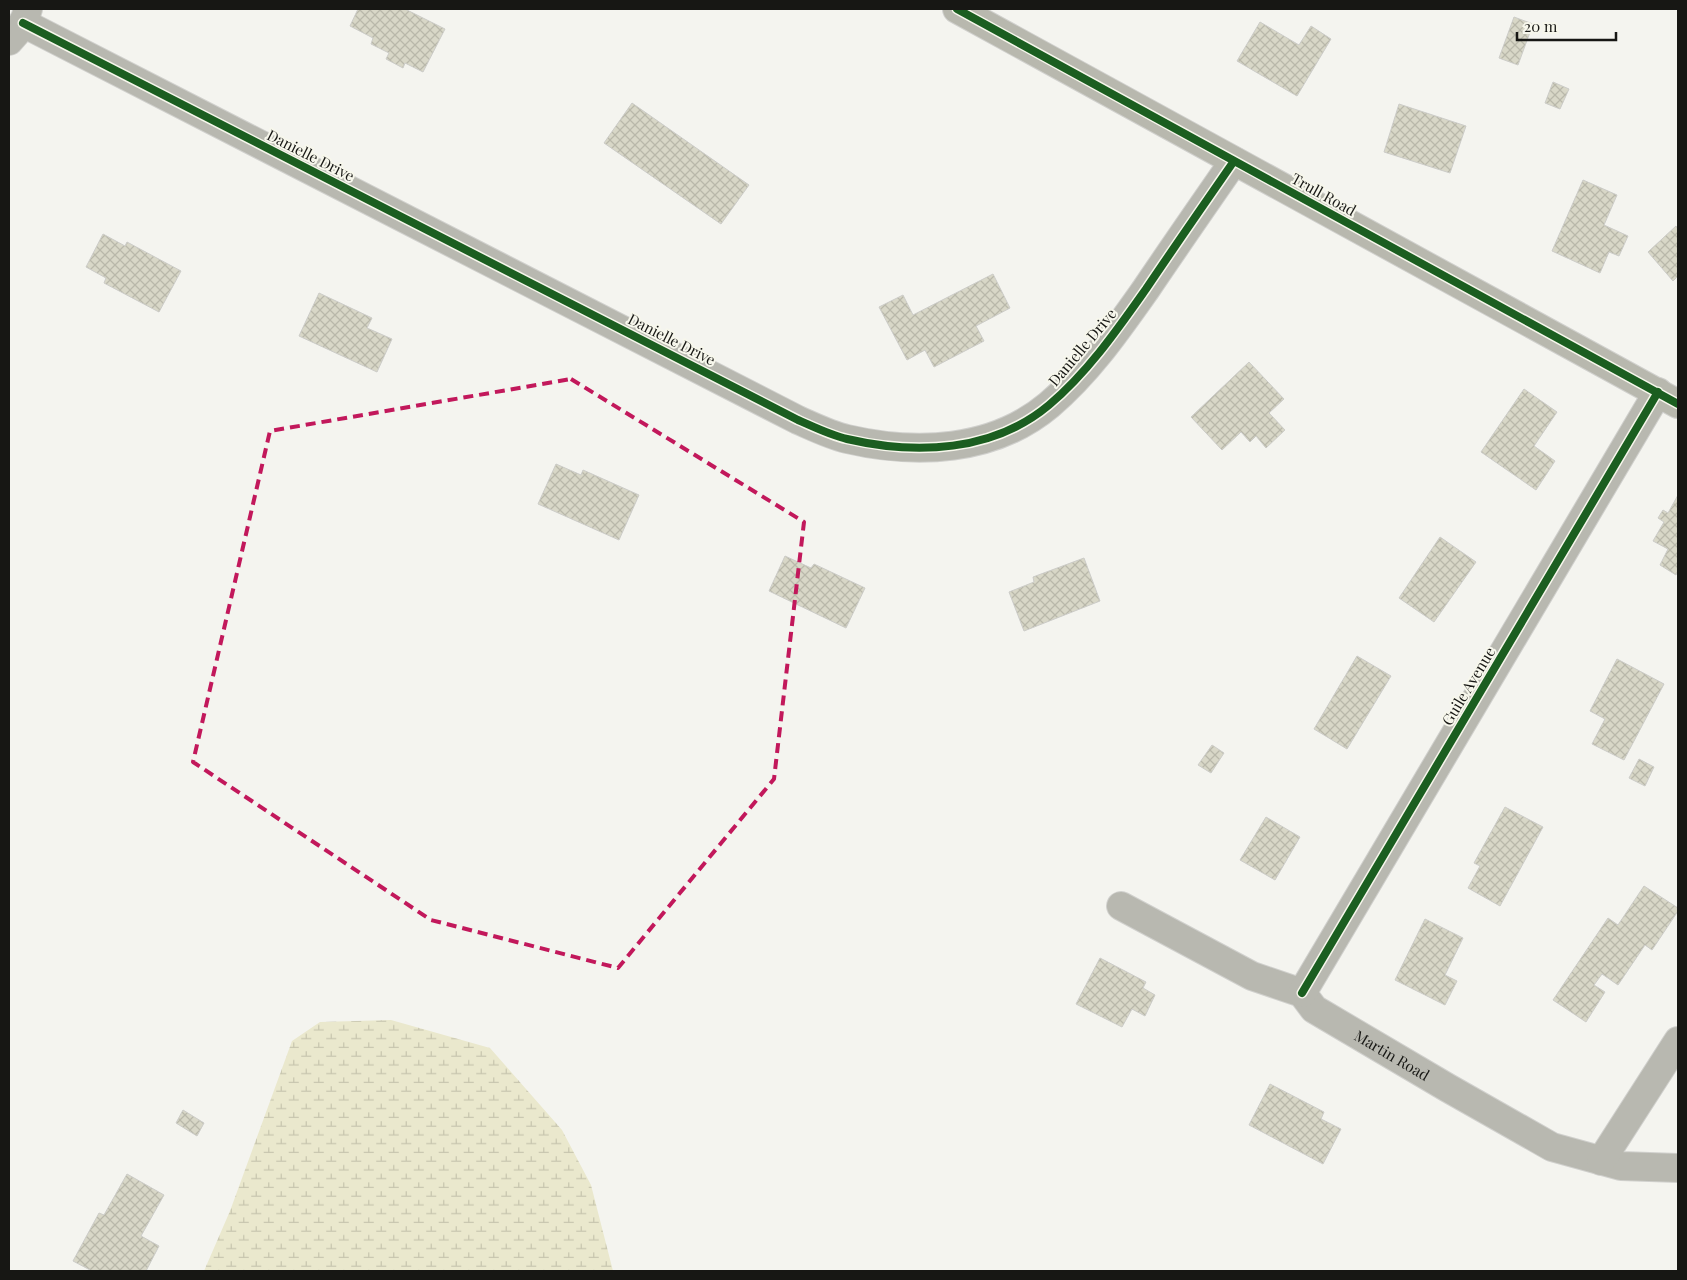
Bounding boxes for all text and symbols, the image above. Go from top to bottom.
scale bar [1517,10,1616,42]
text: 20 m [1524,16,1558,36]
street label: Danielle Drive [264,124,358,186]
street label: Trull Road [1288,168,1360,220]
street label: Danielle Drive [1044,304,1120,390]
street label: Danielle Drive [625,308,719,370]
street label: Guile Avenue [1437,643,1499,729]
street label: Martin Road [1351,1025,1434,1085]

